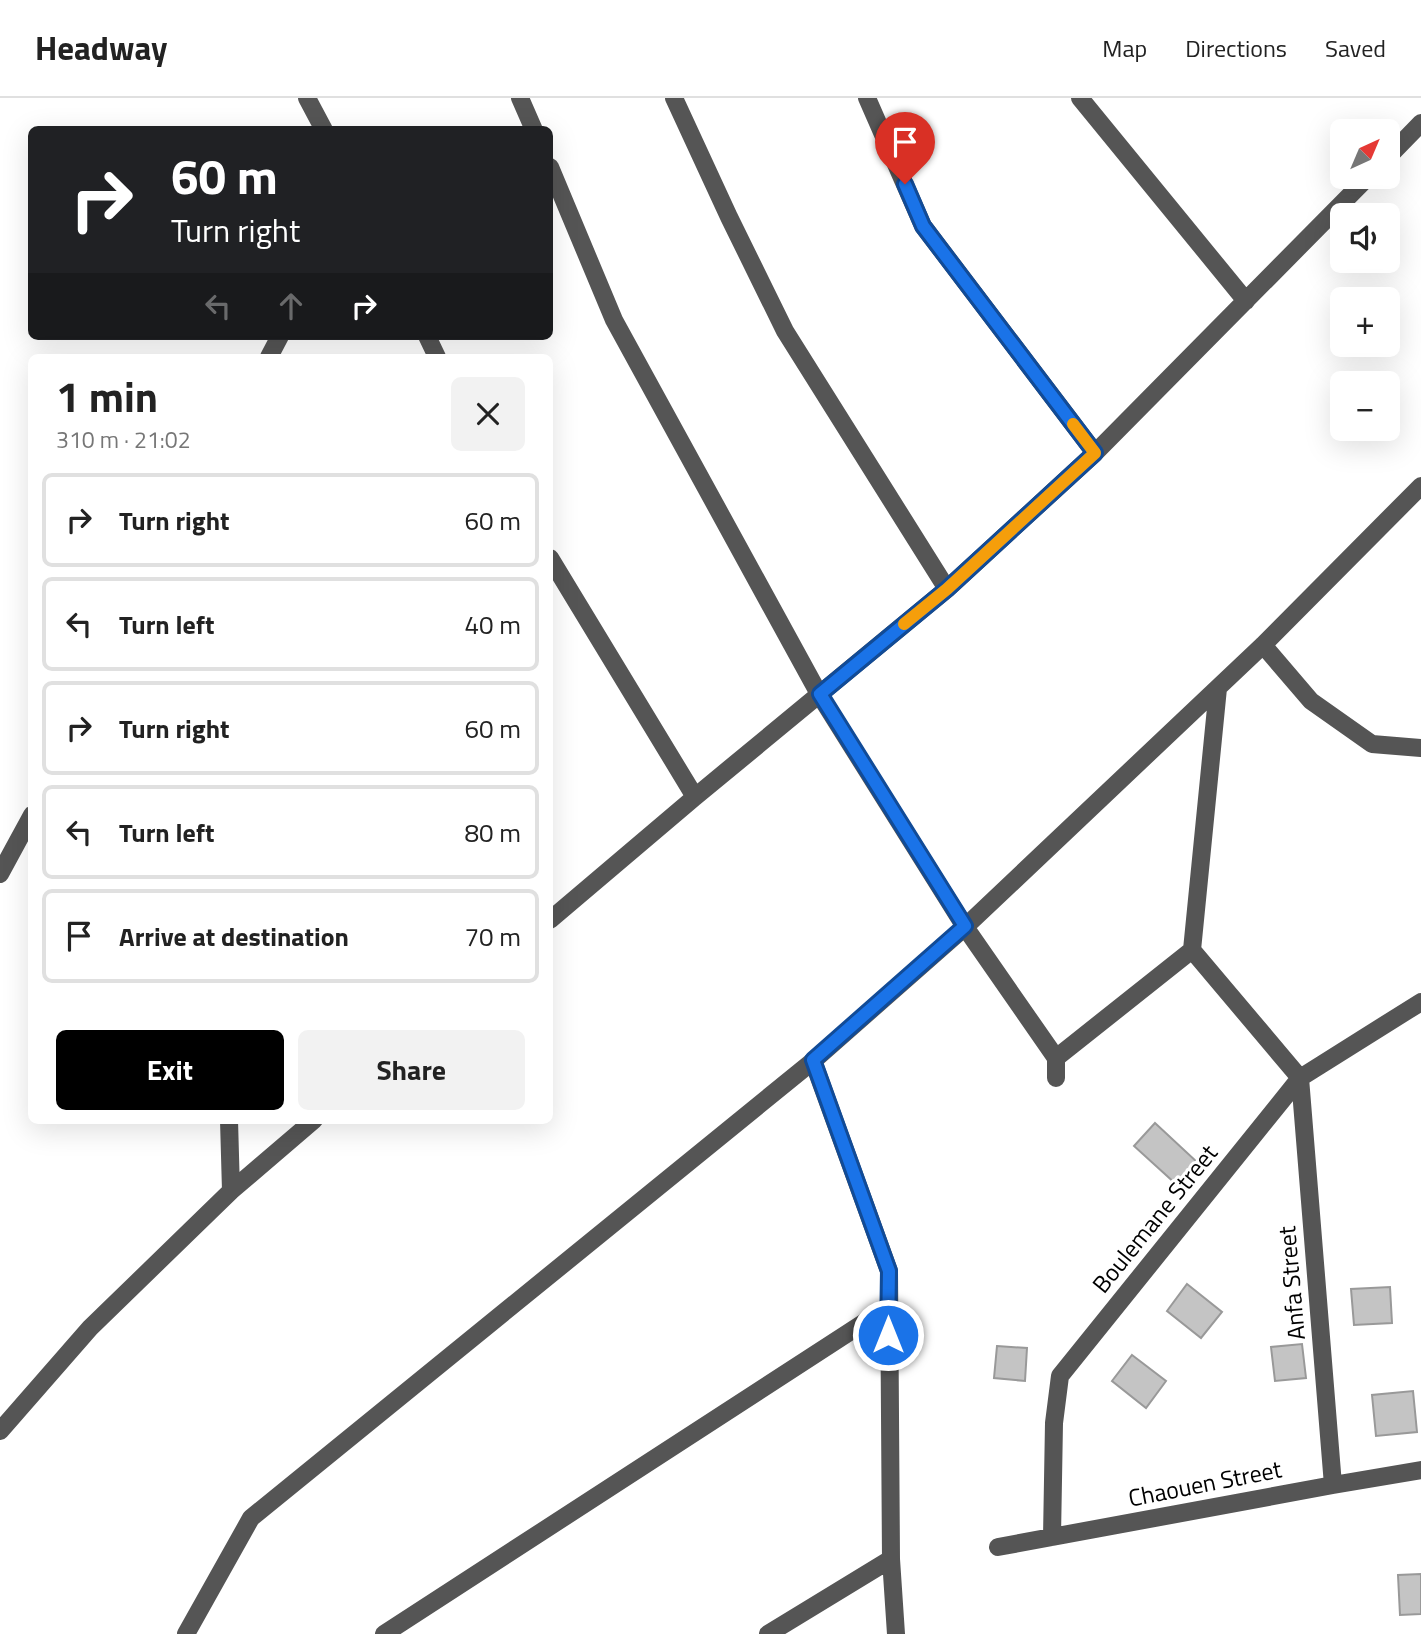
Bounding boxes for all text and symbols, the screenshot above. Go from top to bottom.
text: Headway [35,23,168,73]
text: Map [1102,30,1147,66]
text: Directions [1185,30,1287,66]
text: Saved [1325,30,1386,66]
pin [875,112,935,184]
north arrow [1330,119,1400,189]
map controls [1330,119,1400,441]
icon: arrive [886,123,924,161]
text: 60 m [171,138,278,213]
icon: right [56,154,147,245]
button: sound [1330,203,1400,273]
text: Turn right [171,206,300,254]
icon: left [199,287,237,325]
icon: ahead [272,287,310,325]
icon: right [345,287,383,325]
button: + [1330,287,1400,357]
text: 1 min [56,364,158,428]
button: − [1330,371,1400,441]
button: close [451,377,525,451]
text: 310 m · 21:02 [56,422,191,457]
icon: right [60,501,98,539]
text: Turn right [119,501,230,540]
text: 60 m [464,501,521,540]
icon: left [60,605,98,643]
text: Turn left [119,605,214,644]
text: 40 m [464,605,521,644]
icon: right [60,709,98,747]
text: Turn right [119,709,230,748]
text: 60 m [464,709,521,748]
icon: left [60,813,98,851]
text: Turn left [119,813,214,852]
text: 80 m [464,813,521,852]
icon: arrive [60,917,98,955]
text: Arrive at destination [119,917,349,956]
text: 70 m [464,917,521,956]
button: Exit [56,1030,284,1110]
button: Share [298,1030,525,1110]
street label: Boulemane Street [1083,1136,1226,1300]
street label: Anfa Street [1268,1224,1314,1342]
position arrow [851,1298,925,1372]
street label: Chaouen Street [1125,1450,1285,1516]

